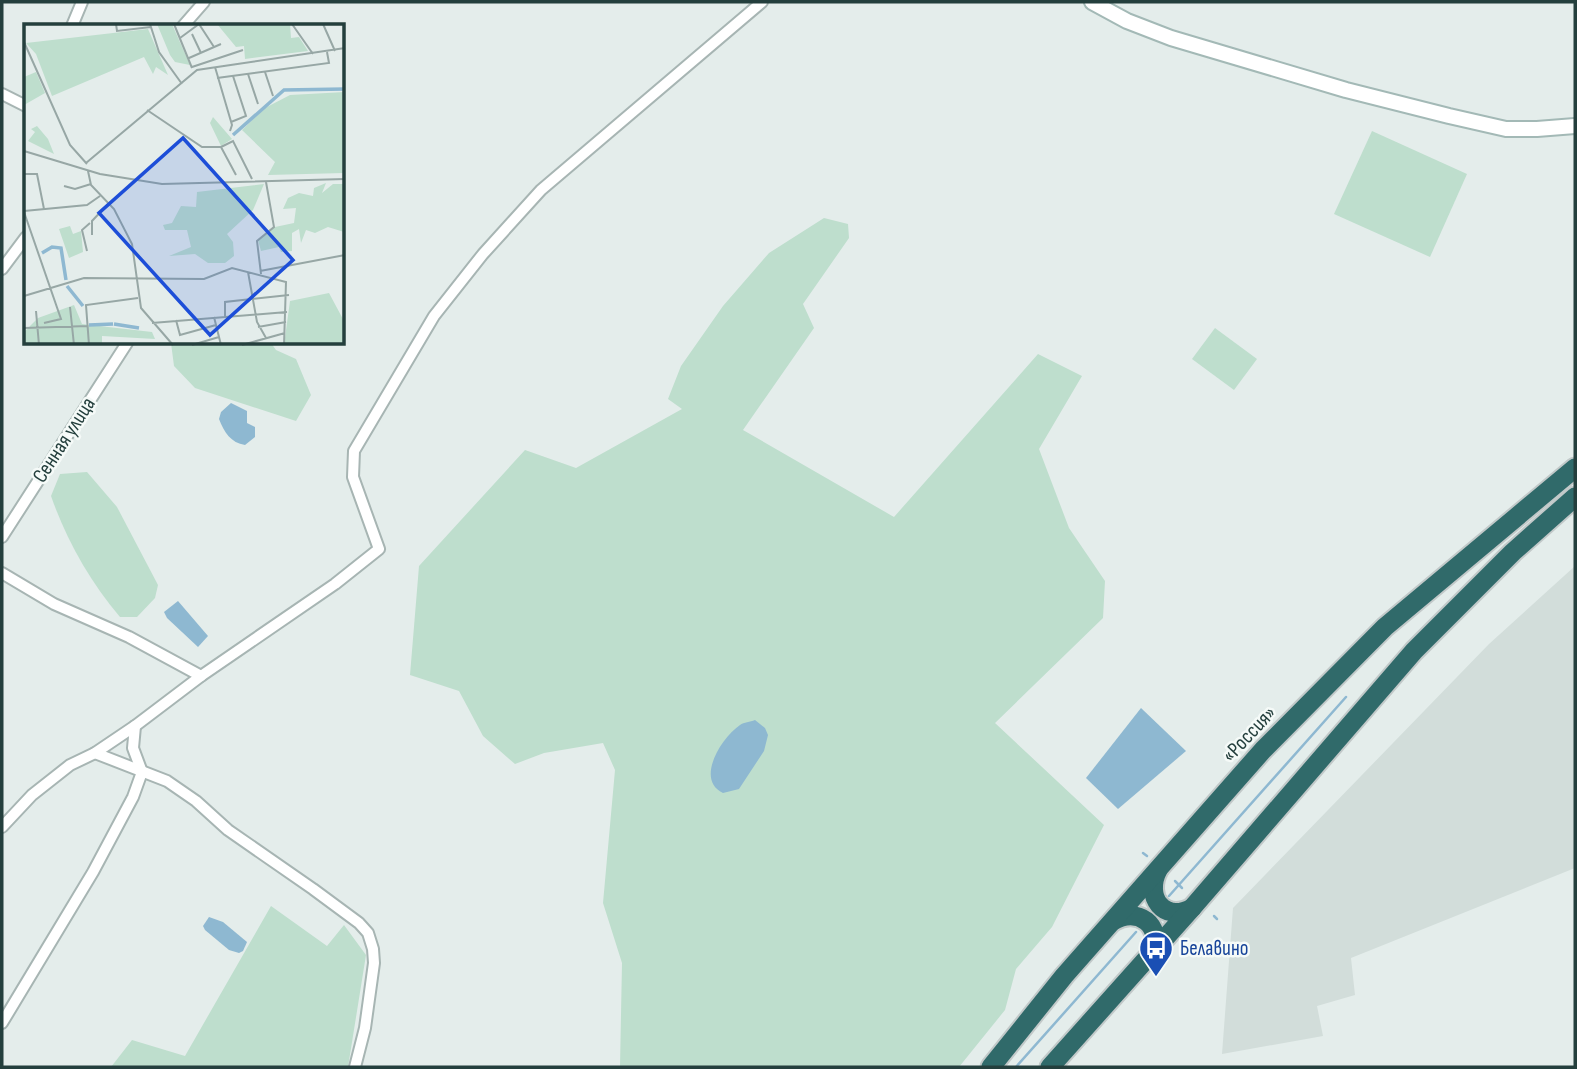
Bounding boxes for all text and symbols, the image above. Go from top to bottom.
inset map [24,24,345,345]
street label: Сенная улица [27,393,101,487]
street label: «Россия» [1217,701,1281,767]
bus stop icon: Белавино [1137,929,1175,978]
place label: Белавино [1180,936,1248,961]

